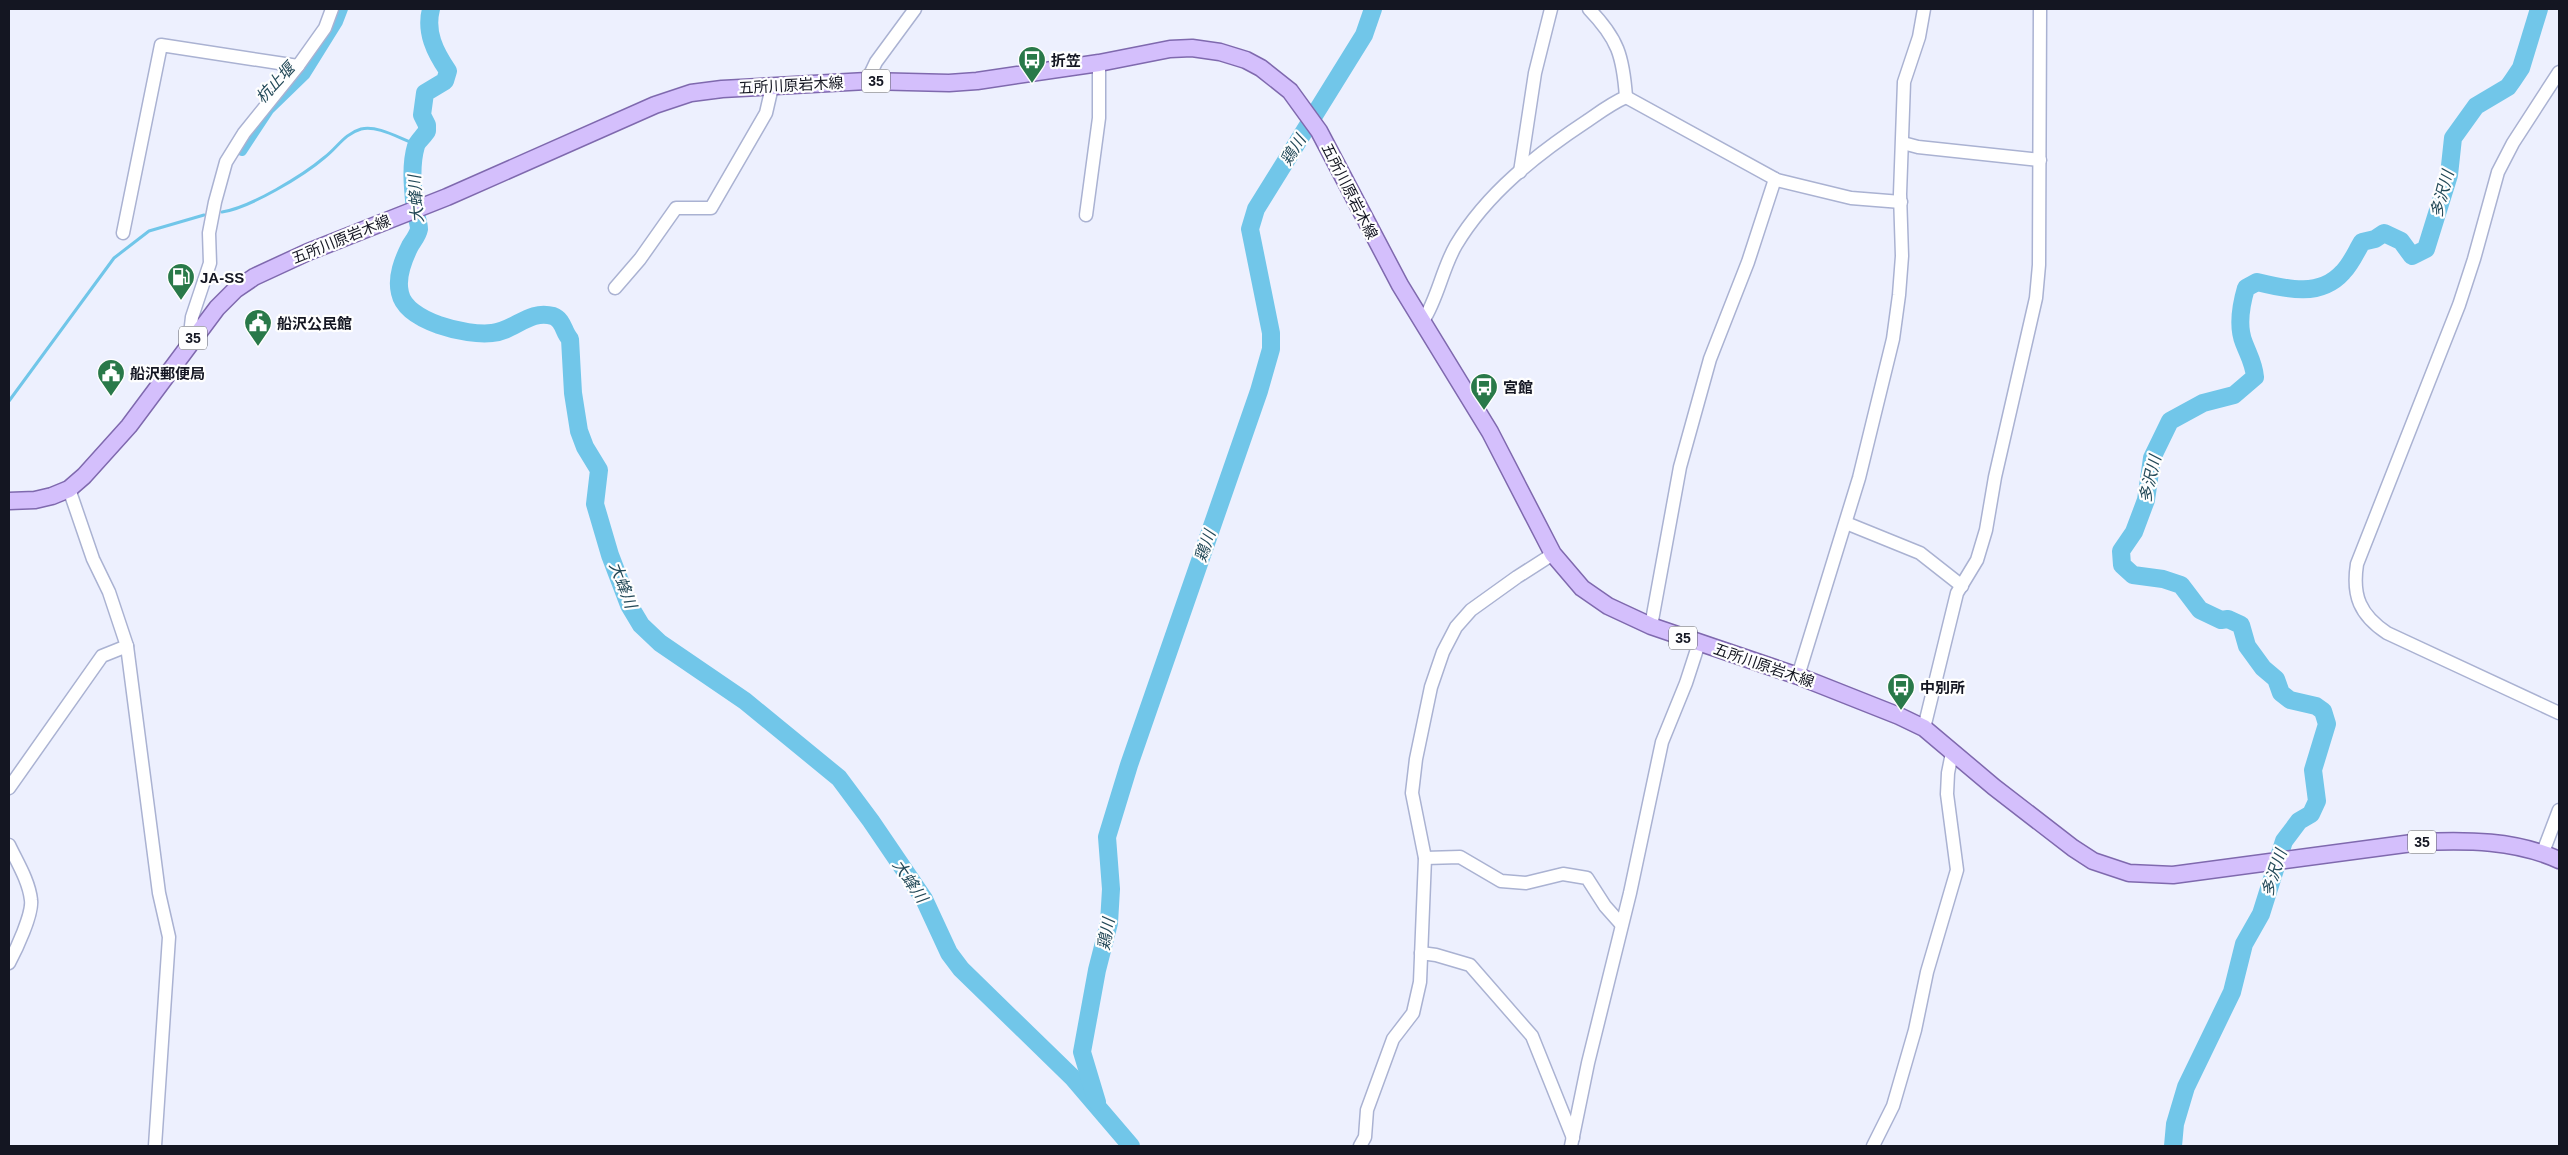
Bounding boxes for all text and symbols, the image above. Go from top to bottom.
bus stop icon: 折笠 [1017,45,1047,84]
place label: 折笠 [1051,52,1081,69]
water label: 杭止堰 [252,57,300,106]
road number: 35 [862,70,890,92]
street label: 五所川原岩木線 [738,74,844,96]
water label: 鶏川 [1277,130,1310,168]
street label: 五所川原岩木線 [1319,140,1381,242]
water label: 多沢川 [2428,167,2457,219]
water label: 大蜂川 [406,172,426,224]
street label: 五所川原岩木線 [289,211,393,267]
fuel station icon: JA-SS [166,262,196,301]
place label: JA-SS [200,269,244,286]
public building icon: 船沢公民館 [243,308,273,347]
place label: 船沢公民館 [277,315,352,332]
road number: 35 [179,326,207,349]
public building icon: 船沢郵便局 [96,358,126,397]
place label: 船沢郵便局 [130,365,205,382]
bus stop icon: 宮館 [1469,372,1499,411]
place label: 宮館 [1503,379,1533,396]
water label: 多沢川 [2136,452,2164,504]
water label: 鶏川 [1192,526,1219,564]
water label: 大蜂川 [606,560,640,612]
road number: 35 [1669,626,1697,650]
street label: 五所川原岩木線 [1712,640,1816,690]
bus stop icon: 中別所 [1886,672,1916,711]
place label: 中別所 [1920,679,1965,696]
road number: 35 [2408,830,2436,854]
water label: 多沢川 [2258,846,2290,898]
water label: 大蜂川 [890,856,932,907]
water label: 鶏川 [1095,915,1117,951]

